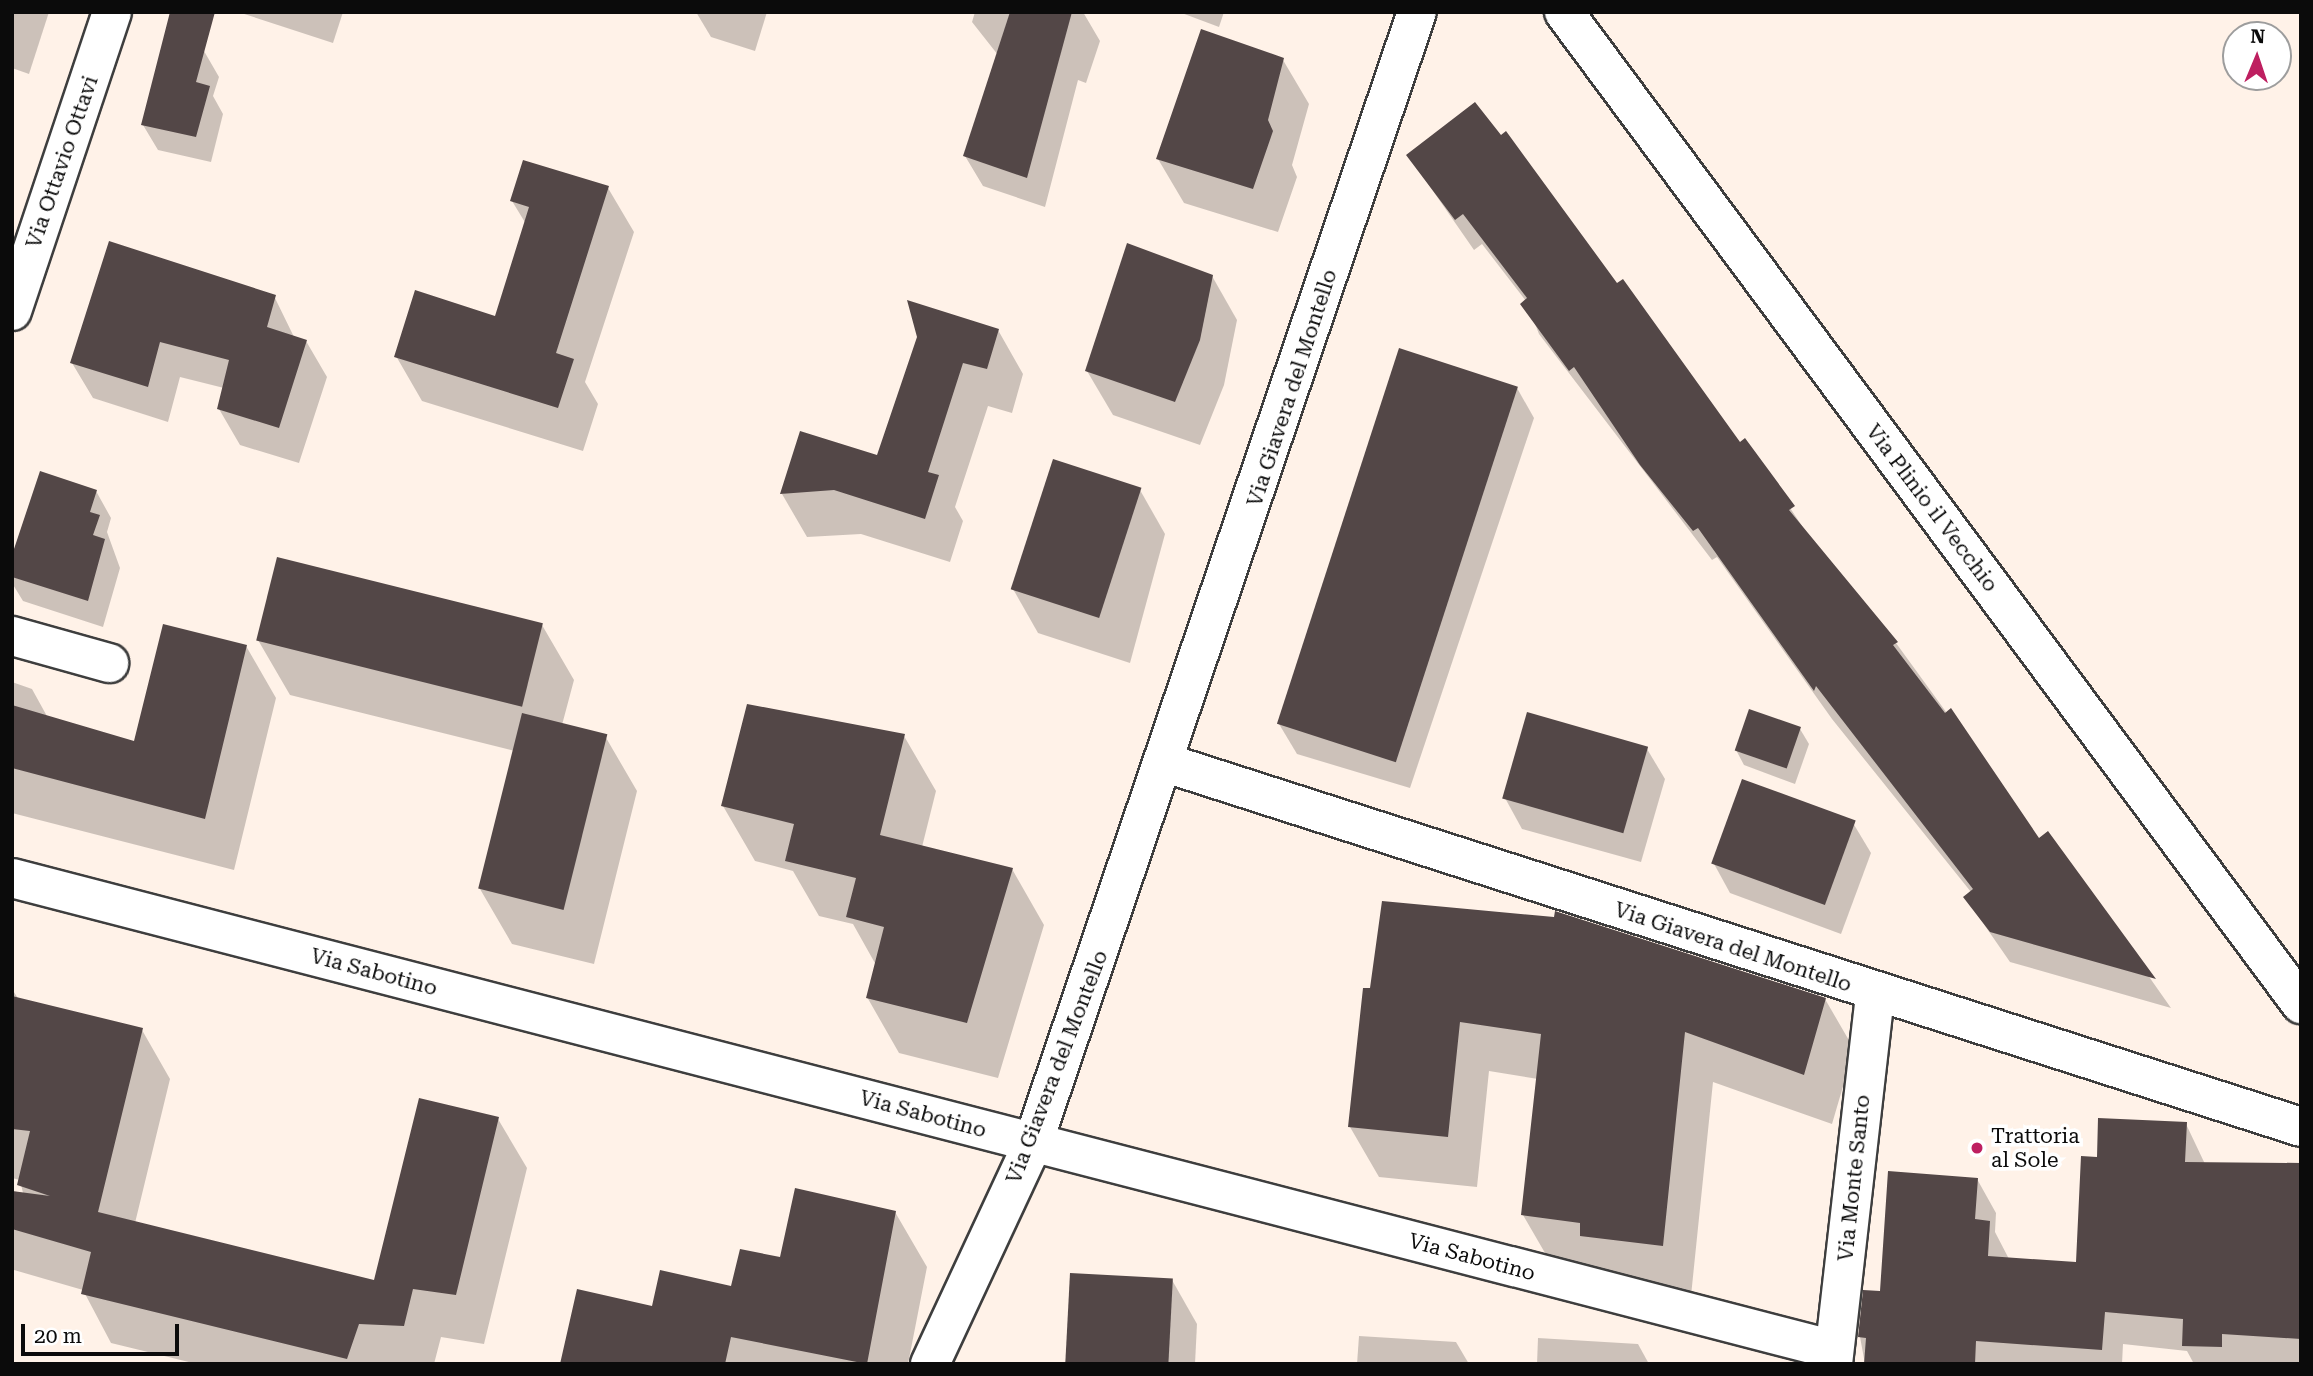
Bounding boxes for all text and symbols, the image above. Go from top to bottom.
north arrow [2222,21,2292,91]
text: N [2250,25,2265,48]
street label: Via Ottavio Ottavi [21,72,103,252]
street label: Via Giavera del Montello [1242,266,1342,510]
street label: Via Plinio il Vecchio [1861,419,2003,597]
street label: Via Giavera del Montello [1611,897,1855,997]
street label: Via Sabotino [308,943,440,1001]
street label: Via Giavera del Montello [1001,947,1113,1187]
street label: Via Sabotino [857,1085,989,1143]
street label: Via Monte Santo [1833,1093,1875,1263]
place label: Trattoria al Sole [1991,1123,2080,1173]
marker: Trattoria al Sole [1969,1140,1985,1156]
street label: Via Sabotino [1406,1228,1538,1286]
scale bar [24,1310,182,1354]
text: 20 m [34,1324,82,1348]

